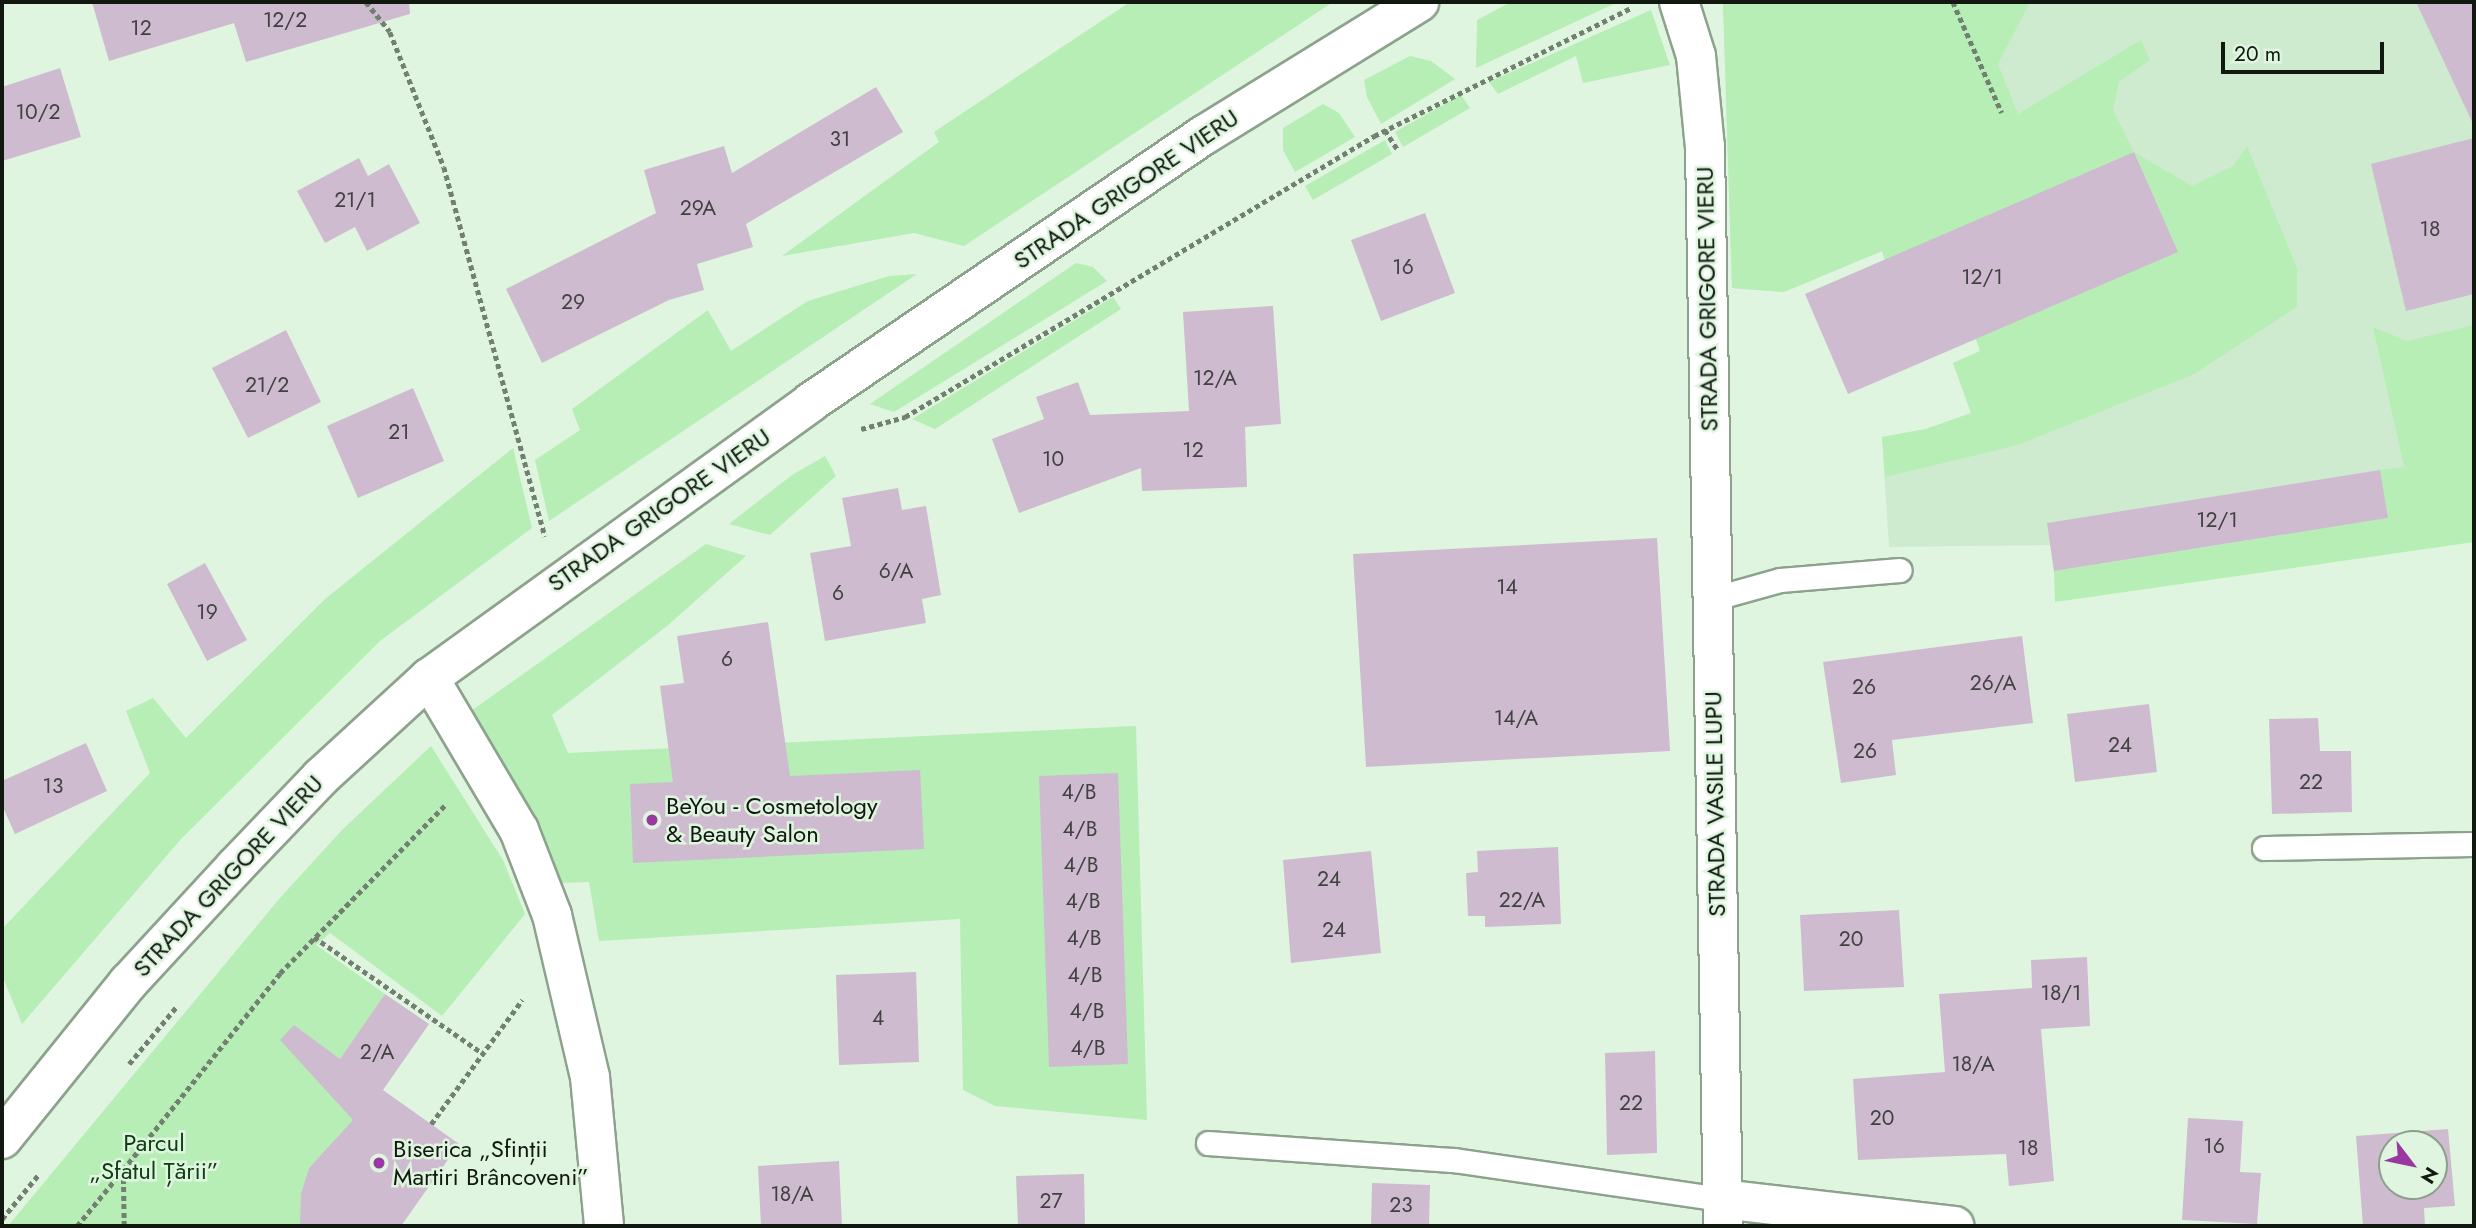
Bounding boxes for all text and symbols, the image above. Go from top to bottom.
house number: 12/2 [263,7,307,33]
house number: 12 [130,15,152,41]
scale bar [2224,28,2387,72]
text: 20 m [2234,39,2281,69]
house number: 10/2 [16,99,60,125]
street label: STRADA GRIGORE VIERU [1008,103,1244,275]
house number: 31 [830,126,850,152]
street label: STRADA GRIGORE VIERU [1690,166,1724,432]
house number: 21/1 [334,187,376,213]
house number: 29A [680,195,716,221]
house number: 18 [2420,216,2440,242]
house number: 16 [1392,254,1414,280]
house number: 12/1 [1961,264,2003,290]
house number: 29 [561,289,585,315]
house number: 12/A [1193,365,1237,391]
house number: 21/2 [245,372,289,398]
house number: 21 [388,419,410,445]
street label: STRADA GRIGORE VIERU [542,422,776,598]
house number: 12 [1182,437,1204,463]
house number: 10 [1042,446,1064,472]
house number: 12/1 [2196,507,2238,533]
house number: 6/A [879,558,913,584]
house number: 14 [1496,574,1518,600]
house number: 6 [832,580,844,606]
house number: 19 [196,599,218,625]
house number: 6 [721,646,733,672]
house number: 26/A [1970,670,2016,696]
house number: 26 [1852,674,1876,700]
street label: STRADA VASILE LUPU [1699,691,1731,917]
house number: 14/A [1494,705,1538,731]
house number: 24 [2108,732,2132,758]
house number: 26 [1853,738,1877,764]
street label: STRADA GRIGORE VIERU [127,769,329,983]
house number: 22 [2299,769,2323,795]
house number: 13 [43,773,63,799]
house number: 4/B [1062,779,1096,805]
place label: BeYou - Cosmetology & Beauty Salon [666,792,878,848]
marker: BeYou - Cosmetology & Beauty Salon [644,812,660,828]
house number: 4/B [1063,816,1097,842]
house number: 4/B [1064,852,1098,878]
house number: 24 [1317,866,1341,892]
house number: 22/A [1499,887,1545,913]
house number: 4/B [1066,888,1100,914]
house number: 24 [1322,917,1346,943]
house number: 4/B [1067,925,1101,951]
house number: 20 [1839,926,1863,952]
house number: 4/B [1068,962,1102,988]
house number: 18/1 [2041,980,2081,1006]
house number: 4/B [1070,998,1104,1024]
house number: 4 [872,1005,884,1031]
house number: 4/B [1071,1035,1105,1061]
house number: 2/A [360,1039,394,1065]
house number: 18/A [1951,1051,1995,1077]
house number: 22 [1619,1090,1643,1116]
house number: 20 [1870,1105,1894,1131]
park label: Parcul „Sfatul Țării” [90,1129,218,1185]
north arrow [2378,1130,2448,1200]
house number: 16 [2203,1133,2225,1159]
place label: Biserica „Sfinții Martiri Brâncoveni” [393,1135,589,1191]
house number: 18 [2018,1135,2038,1161]
marker: Biserica „Sfinții Martiri Brâncoveni” [371,1155,387,1171]
text: N [2414,1162,2445,1189]
house number: 18/A [770,1181,814,1207]
house number: 27 [1040,1188,1062,1214]
house number: 23 [1389,1192,1413,1218]

